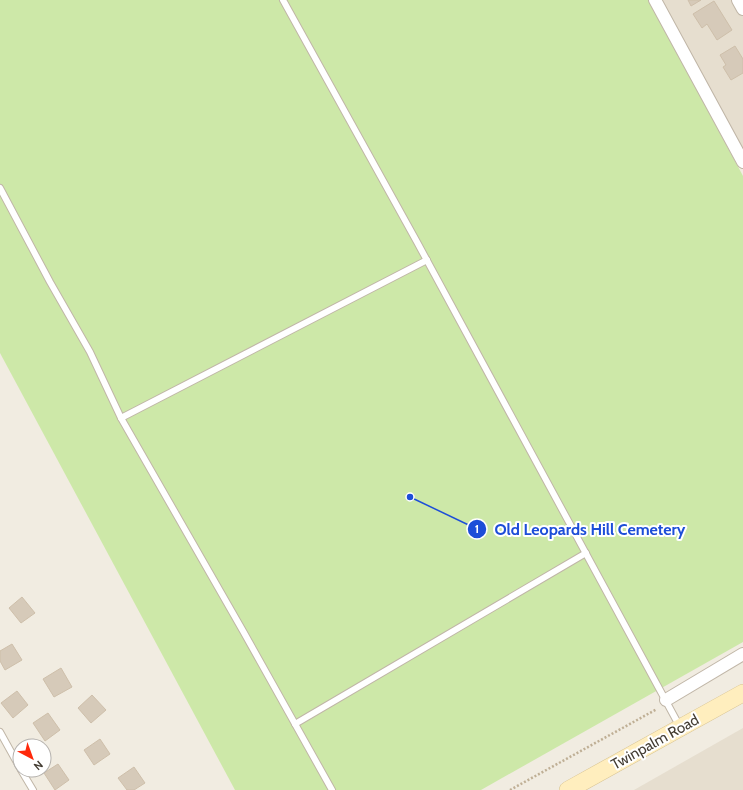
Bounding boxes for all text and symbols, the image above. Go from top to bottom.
callout: Old Leopards Hill Cemetery [467,515,693,543]
text: Old Leopards Hill Cemetery [495,520,686,539]
text: 1 [475,521,479,536]
street label: Twinpalm Road [608,710,702,774]
north arrow [12,738,52,778]
text: N [31,758,46,773]

